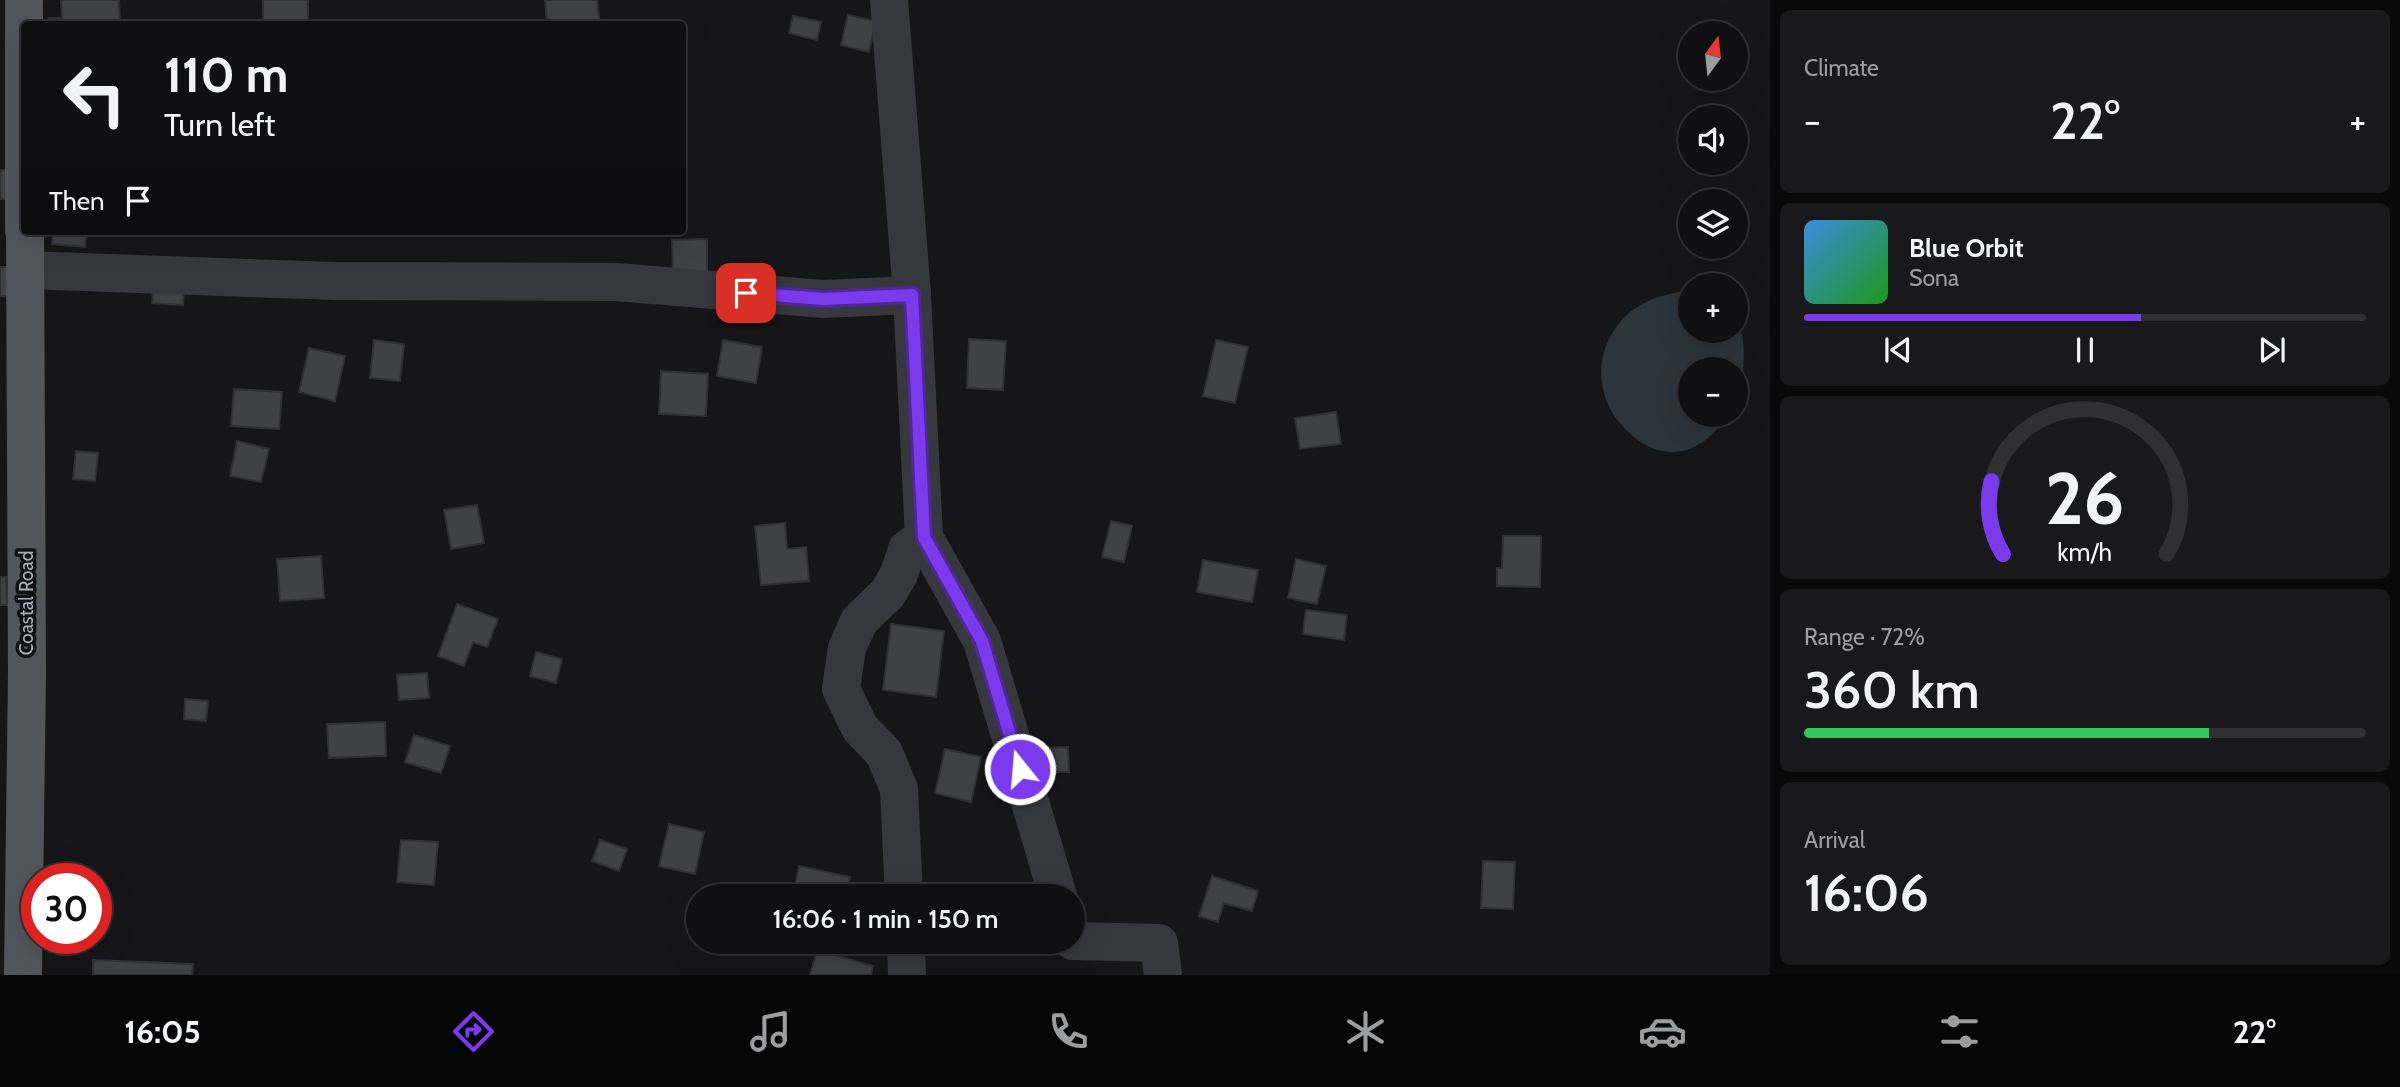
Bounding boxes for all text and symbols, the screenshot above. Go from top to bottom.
north arrow [1678,21,1748,91]
map controls [1678,21,1748,427]
text: 110 m [164,45,288,104]
icon: left [49,49,140,140]
text: Climate [1804,54,1879,82]
text: 22° [2050,89,2120,152]
text: − [1804,97,1821,144]
text: + [2349,97,2366,144]
text: Turn left [164,105,275,144]
button: sound [1678,105,1748,175]
icon: arrive [119,182,157,220]
text: Then [49,185,105,217]
button: layers [1678,189,1748,259]
text: Blue Orbit [1909,232,2024,264]
pin [716,263,776,323]
text: Sona [1909,264,1959,292]
button: + [1678,273,1748,343]
icon: arrive [727,274,765,312]
icon: previous [1879,331,1917,369]
icon: pause [2066,331,2104,369]
icon: next [2253,331,2291,369]
button: − [1678,357,1748,427]
text: 26 [2045,454,2125,542]
text: km/h [2058,536,2112,566]
street label: Coastal Road [15,551,38,655]
text: Range · 72% [1804,623,1925,651]
text: 360 km [1804,658,1980,721]
position arrow [983,732,1057,806]
text: Arrival [1804,826,1865,854]
text: 16:06 [1804,861,1929,924]
speed limit sign: 30 [21,863,112,954]
text: 16:06 · 1 min · 150 m [772,903,999,935]
icon: directions [449,1007,498,1056]
icon: music [746,1007,795,1056]
icon: phone [1044,1007,1093,1056]
icon: climate [1341,1007,1390,1056]
icon: car [1638,1007,1687,1056]
icon: filters [1935,1007,1984,1056]
text: 16:05 [124,1012,201,1051]
text: 22° [2233,1012,2276,1051]

